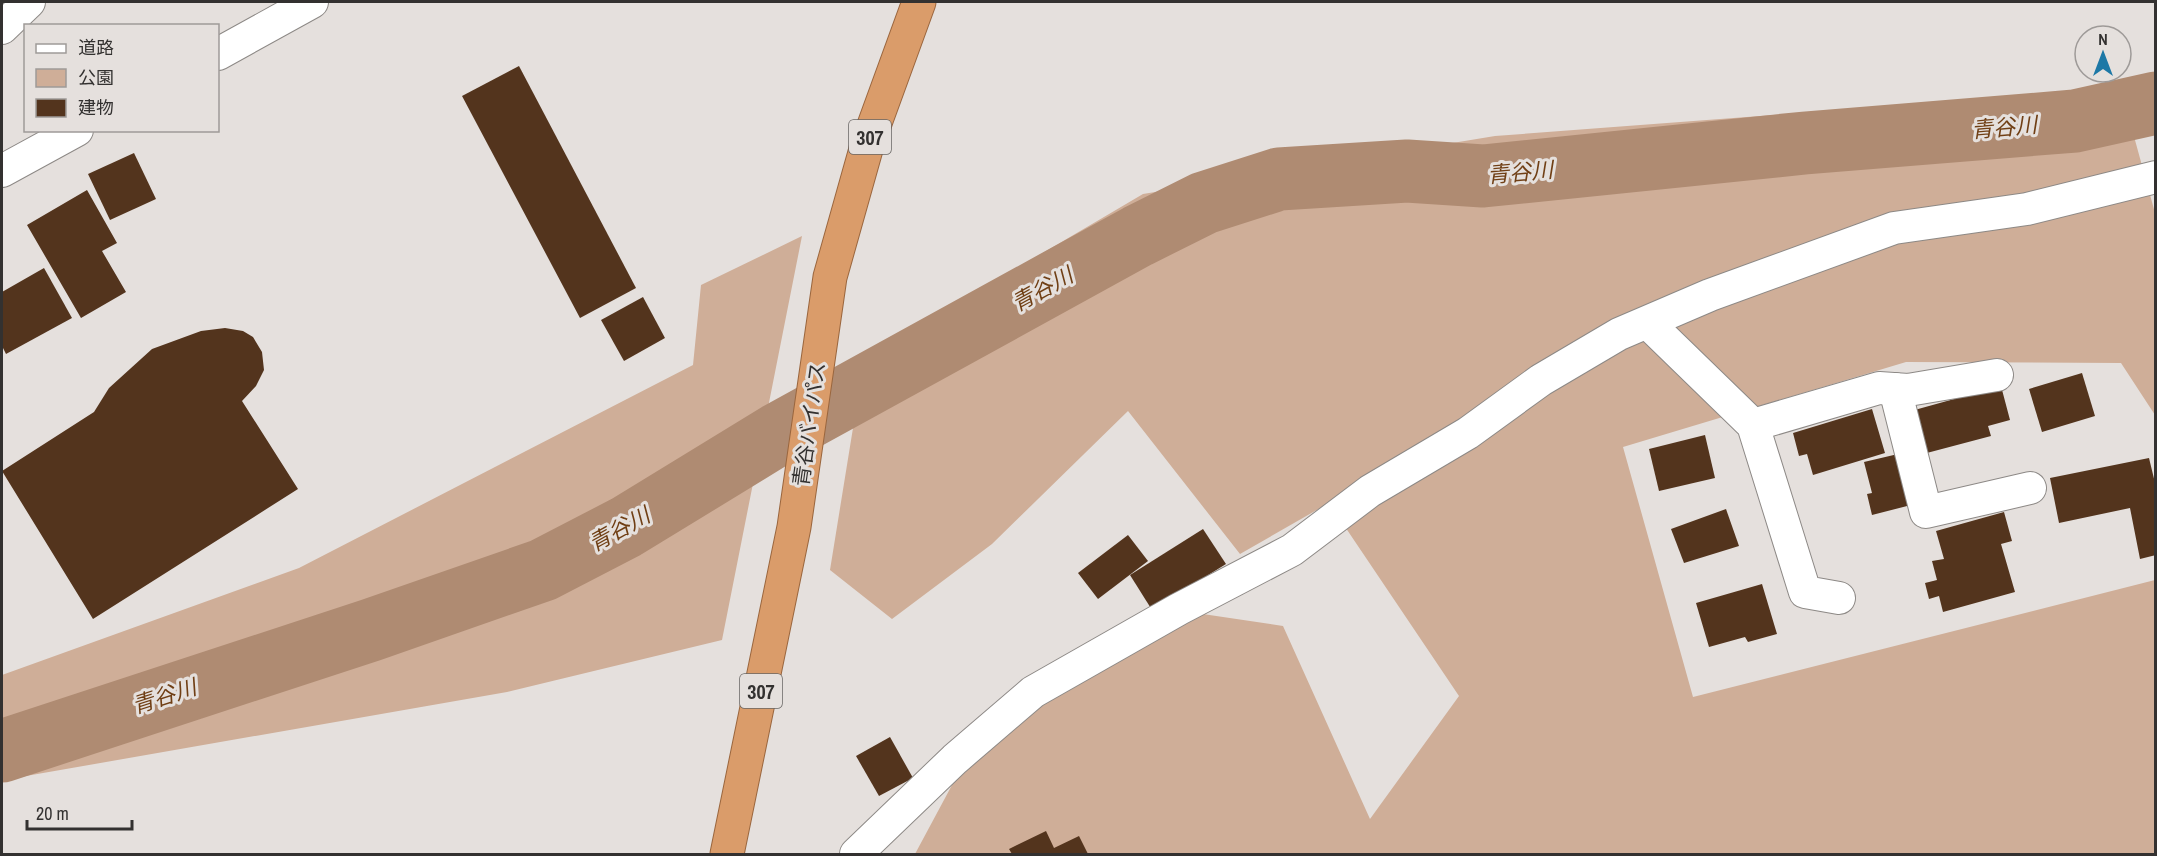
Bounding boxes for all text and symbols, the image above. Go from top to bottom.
legend [24,24,219,132]
north arrow [2073,24,2133,84]
text: N [2098,28,2108,50]
text: 道路 [78,35,114,60]
text: 公園 [78,65,114,90]
text: 建物 [78,95,114,120]
water label: 青谷川 [1970,109,2040,145]
road number: 307 [849,120,891,154]
water label: 青谷川 [1486,154,1556,190]
water label: 青谷川 [1006,259,1080,318]
street label: 青谷バイパス [786,360,832,488]
water label: 青谷川 [583,499,657,558]
water label: 青谷川 [128,671,202,720]
road number: 307 [740,674,782,708]
scale bar [27,793,132,831]
text: 20 m [36,801,69,826]

